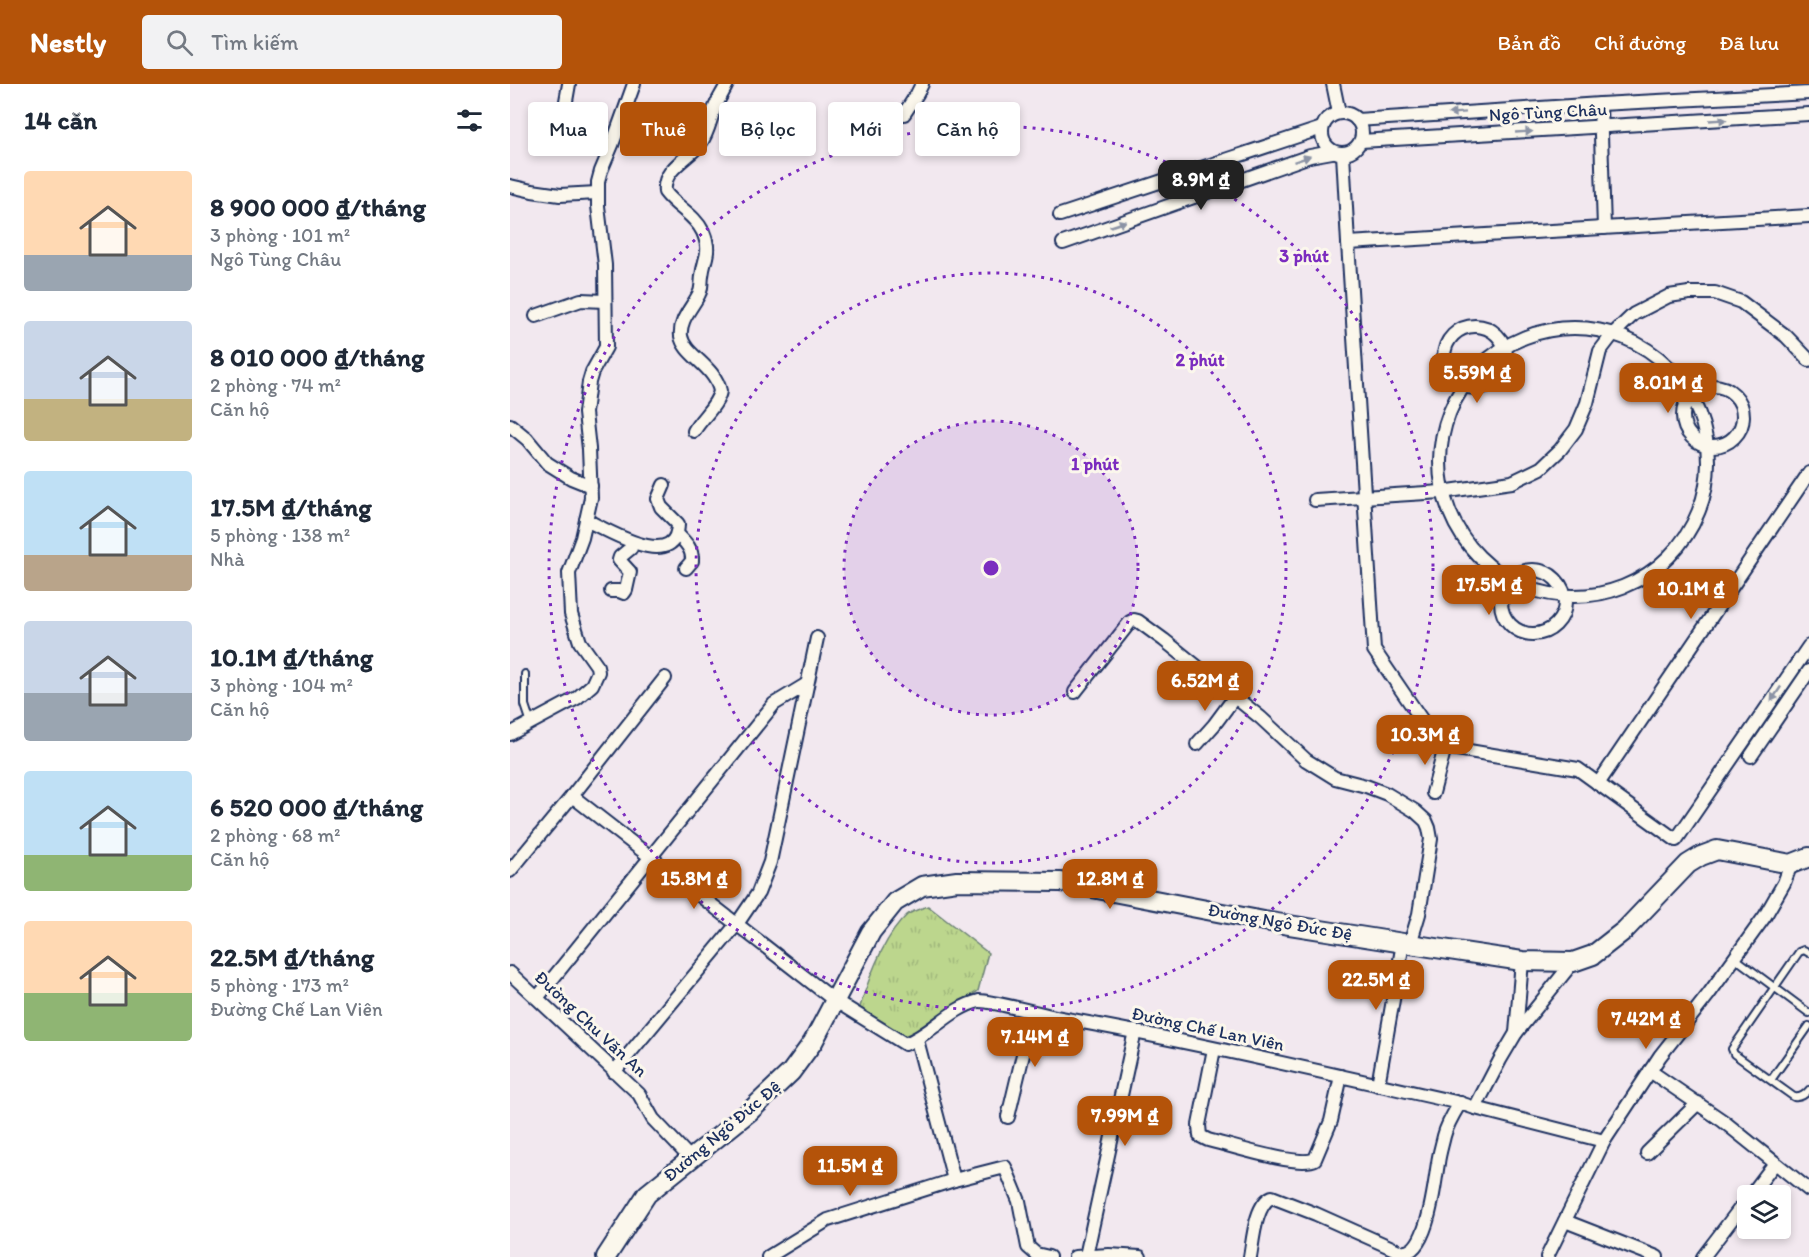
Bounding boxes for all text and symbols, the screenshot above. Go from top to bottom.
search box [142,15,562,69]
text: Nestly [30,25,106,59]
icon: search [163,26,196,59]
text: Tìm kiếm [211,29,299,56]
text: Bản đồ [1497,30,1561,55]
text: Chỉ đường [1594,30,1686,55]
text: Đã lưu [1719,30,1779,55]
street label: Ngô Tùng Châu [1488,98,1608,126]
chip: Mua [528,102,608,156]
chip: Thuê [620,102,707,156]
chip: Bộ lọc [719,102,816,156]
chip: Mới [828,102,903,156]
chip: Căn hộ [915,102,1020,156]
text: 14 căn [24,104,97,136]
icon: filters [453,104,486,137]
one-way arrow [1448,109,1467,118]
one-way arrow [1709,115,1728,125]
one-way arrow [1514,127,1533,136]
one-way arrow [1293,154,1311,164]
pin: 8.9M ₫ [1152,160,1250,211]
text: 8.9M ₫ [1172,167,1230,191]
text: 8 900 000 ₫/tháng [210,191,426,223]
icon: home [72,195,144,267]
one-way arrow [1109,218,1127,228]
text: 3 phòng · 101 m² [210,223,350,247]
text: 3 phút [1279,245,1329,267]
text: Ngô Tùng Châu [210,247,341,271]
text: 8 010 000 ₫/tháng [210,341,424,373]
icon: home [72,345,144,417]
text: 2 phút [1176,349,1225,371]
pin: 5.59M ₫ [1422,353,1532,404]
text: 5.59M ₫ [1443,360,1511,384]
pin: 8.01M ₫ [1613,363,1723,414]
text: 8.01M ₫ [1633,370,1703,394]
text: 2 phòng · 74 m² [210,373,341,397]
text: Căn hộ [210,397,270,421]
text: 1 phút [1071,453,1119,475]
text: 17.5M ₫/tháng [210,491,372,523]
icon: home [72,495,144,567]
text: 5 phòng · 138 m² [210,523,350,547]
text: Nhà [210,547,245,571]
centre of rings [981,558,1001,578]
pin: 17.5M ₫ [1434,565,1544,616]
pin: 10.1M ₫ [1636,569,1746,620]
text: 17.5M ₫ [1456,572,1522,596]
text: 10.1M ₫ [1657,576,1725,600]
text: 10.1M ₫/tháng [210,641,373,673]
icon: home [72,645,144,717]
pin: 6.52M ₫ [1150,661,1260,712]
text: 6.52M ₫ [1171,668,1239,692]
text: 3 phòng · 104 m² [210,673,353,697]
one-way arrow [1770,686,1782,702]
text: Căn hộ [210,697,270,721]
pin: 10.3M ₫ [1370,715,1480,766]
text: 10.3M ₫ [1391,722,1459,746]
text: 6 520 000 ₫/tháng [210,791,423,823]
icon: home [72,795,144,867]
text: 2 phòng · 68 m² [210,823,341,847]
text: Căn hộ [210,847,270,871]
pin: 15.8M ₫ [639,859,749,910]
pin: 12.8M ₫ [1055,859,1165,910]
text: 15.8M ₫ [660,866,728,890]
text: 12.8M ₫ [1076,866,1144,890]
street label: Đường Ngô Đức Đệ [1206,898,1354,946]
text: 22.5M ₫/tháng [210,941,374,973]
icon: home [72,945,144,1017]
pin: 22.5M ₫ [1321,960,1431,1011]
street label: Đường Chu Văn An [530,966,652,1082]
text: 22.5M ₫ [1342,967,1410,991]
text: 5 phòng · 173 m² [210,973,349,997]
text: Đường Chế Lan Viên [210,997,383,1021]
pin: 7.42M ₫ [1591,999,1701,1050]
street label: Đường Chế Lan Viên [1130,1002,1287,1056]
text: 7.42M ₫ [1612,1006,1680,1030]
pin: 7.14M ₫ [980,1017,1090,1068]
text: 7.14M ₫ [1001,1024,1069,1048]
street label: Đường Ngô Đức Đệ [659,1076,785,1186]
pin: 7.99M ₫ [1070,1096,1180,1147]
text: 7.99M ₫ [1091,1103,1159,1127]
pin: 11.5M ₫ [795,1146,905,1197]
text: 11.5M ₫ [817,1153,883,1177]
map controls [1737,1185,1791,1239]
button: layers [1737,1185,1791,1239]

